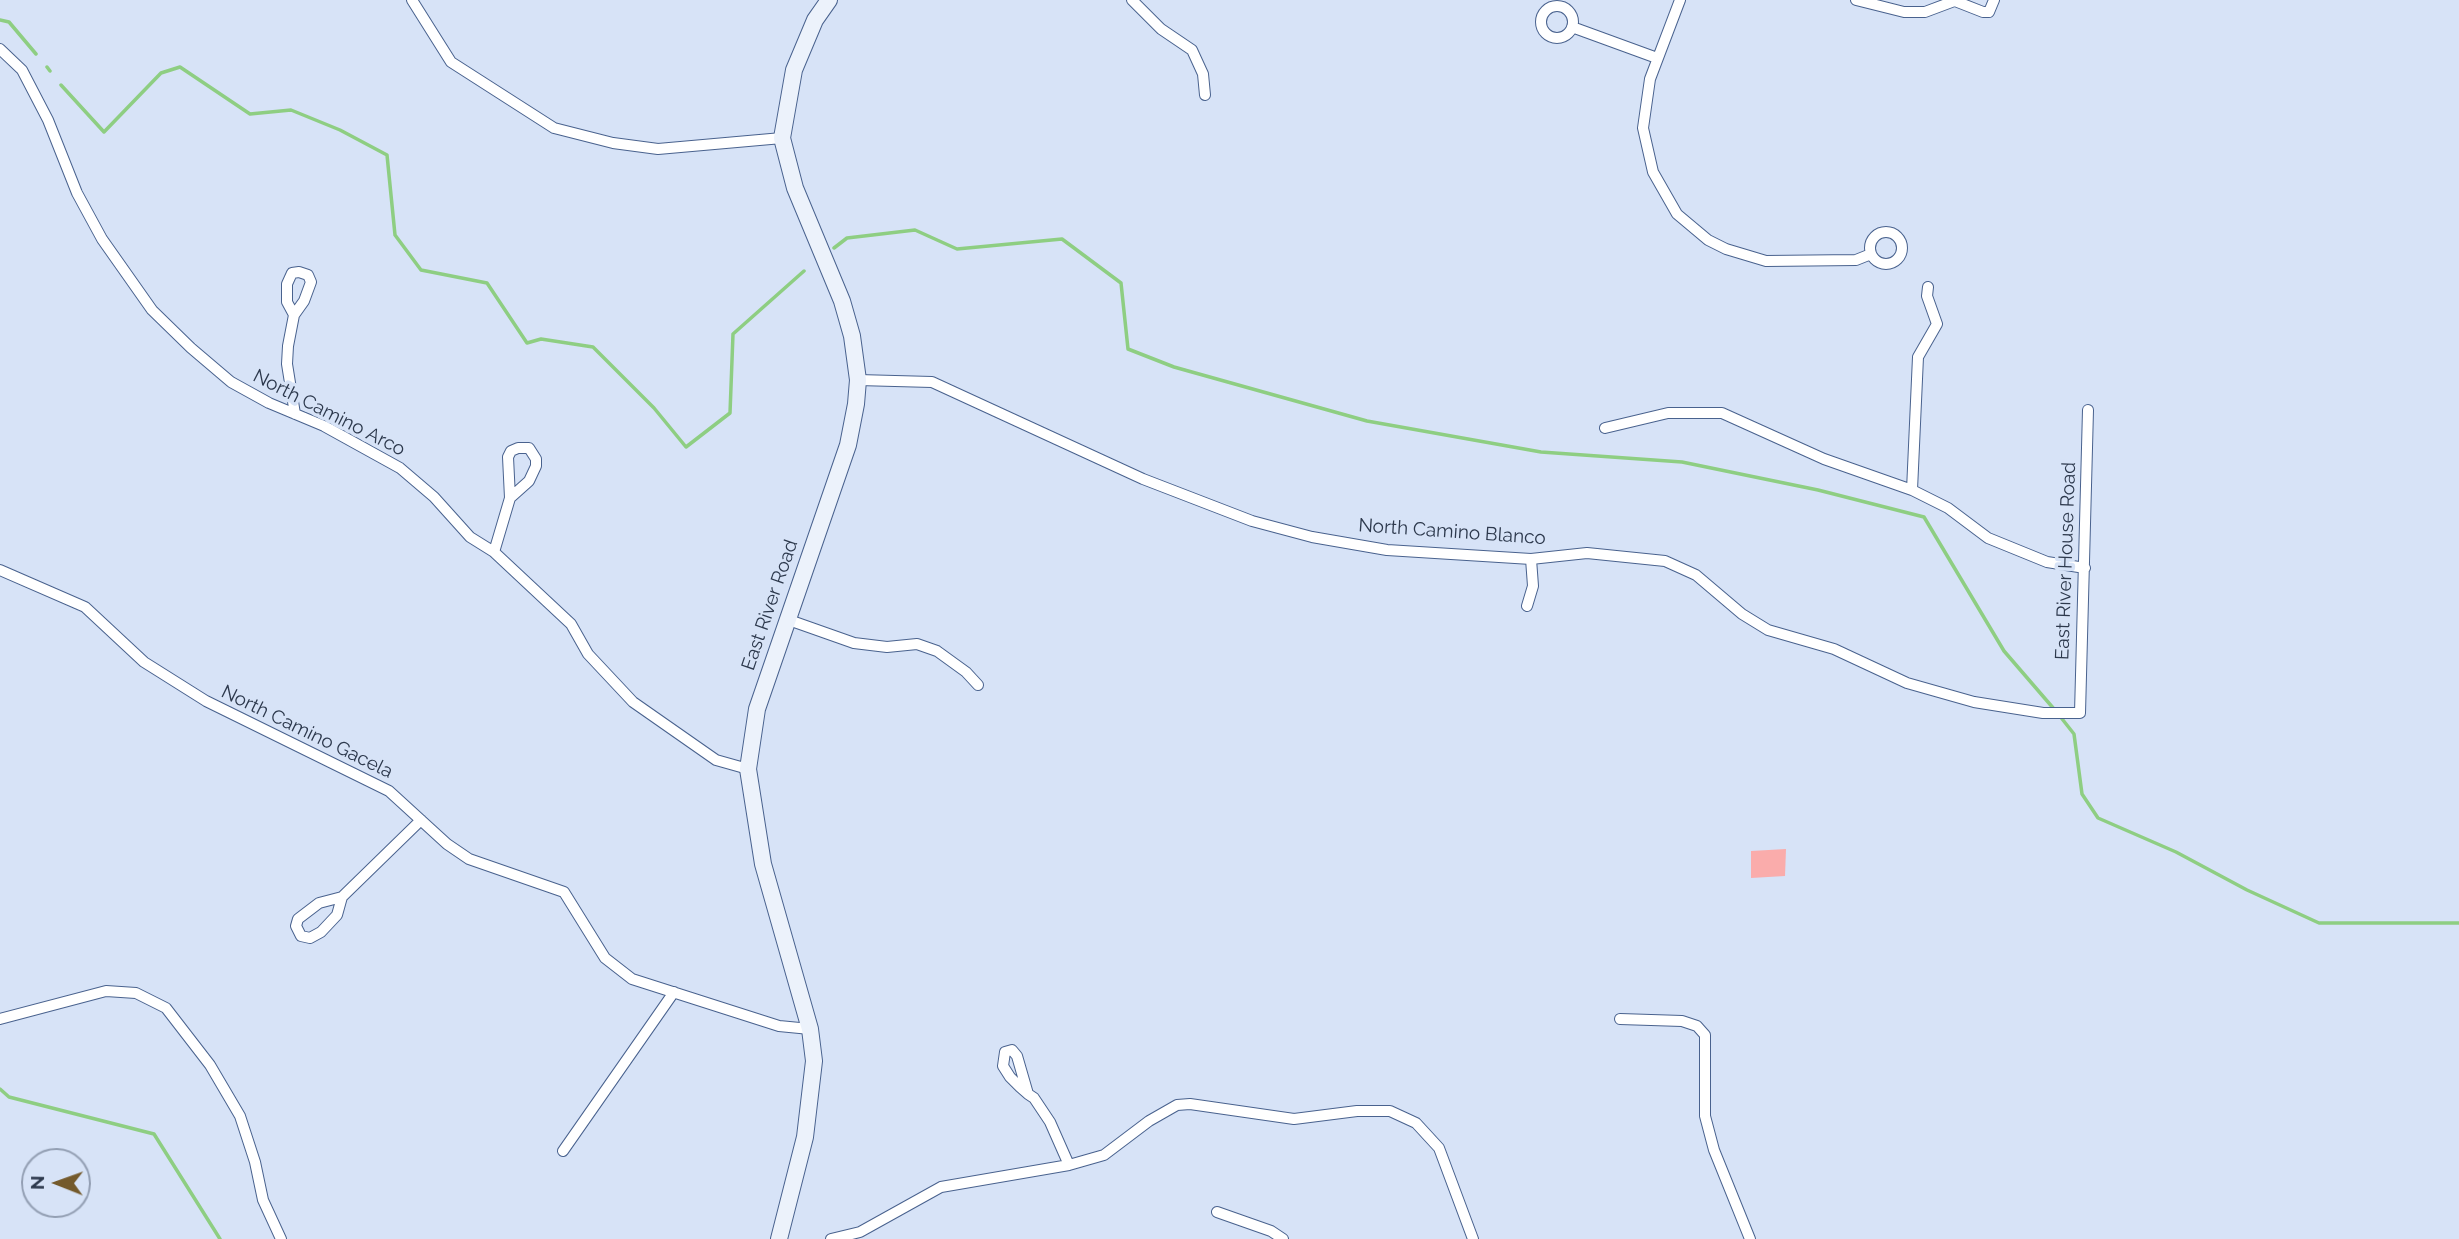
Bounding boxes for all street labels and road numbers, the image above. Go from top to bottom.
street label: North Camino Arco [249,365,409,461]
street label: East River House Road [2051,461,2081,661]
street label: North Camino Blanco [1357,514,1547,550]
street label: East River Road [737,537,803,673]
street label: North Camino Gacela [218,681,396,783]

